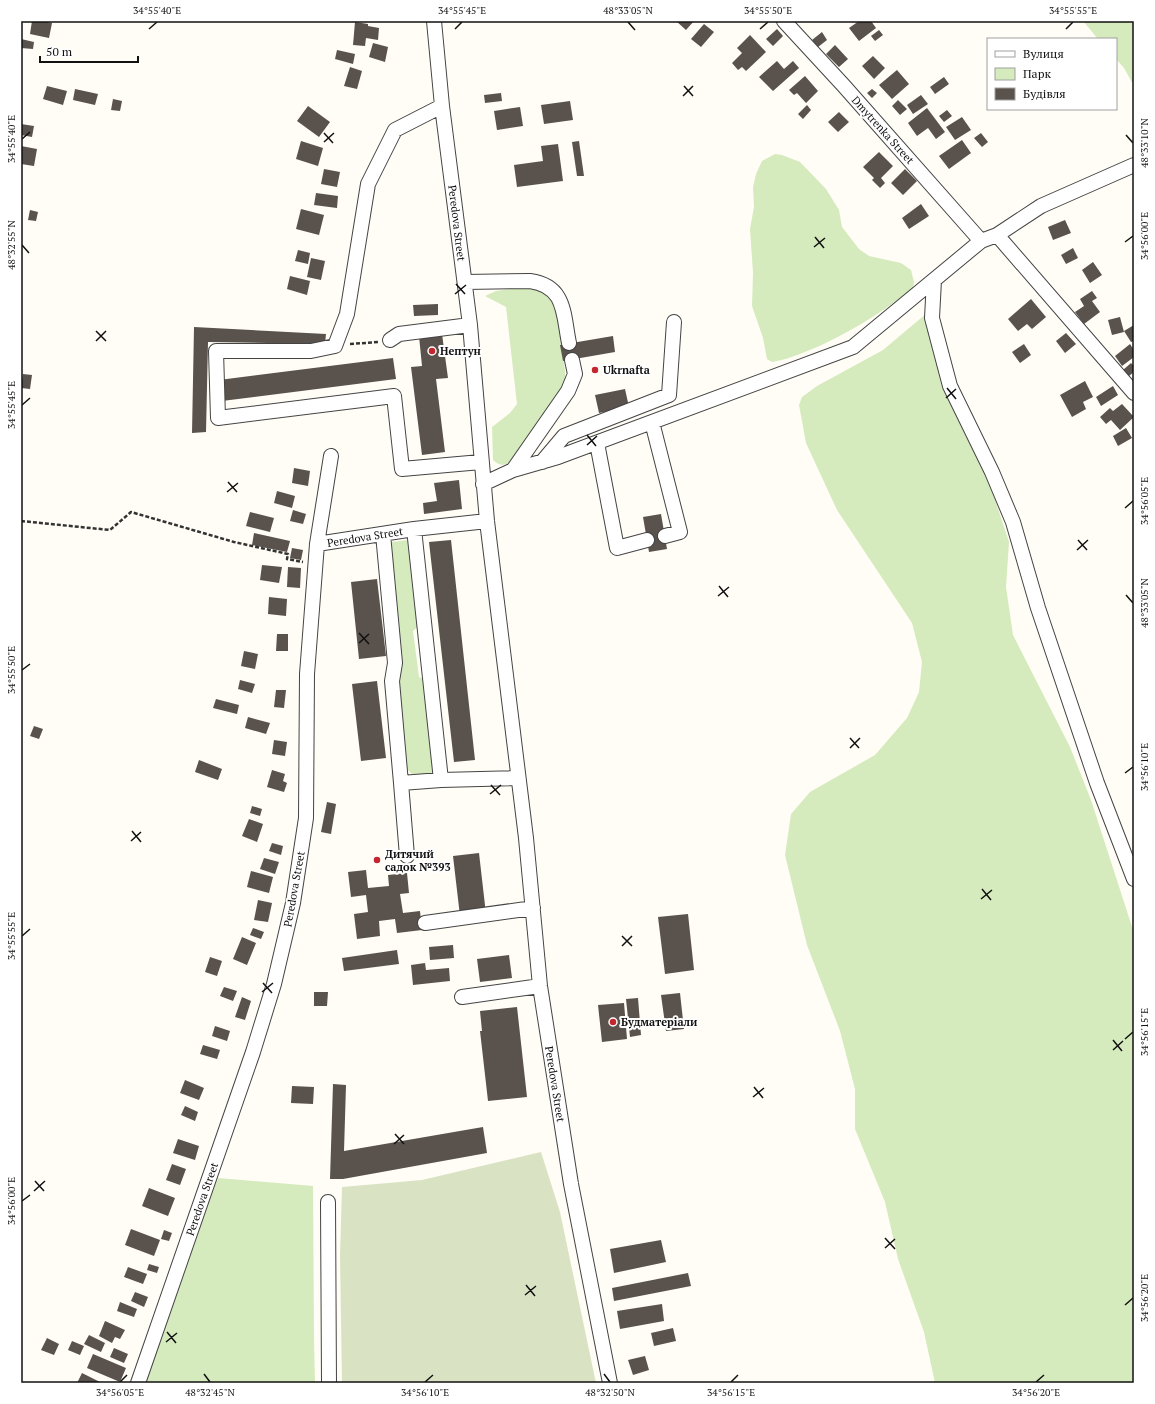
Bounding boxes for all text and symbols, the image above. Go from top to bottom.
text: 34°55'40"E [133,4,181,17]
text: 34°55'45"E [438,4,486,17]
text: 48°33'05"N [603,4,653,17]
text: 34°55'50"E [744,4,792,17]
text: 34°55'55"E [1049,4,1097,17]
scale bar [40,38,138,64]
legend [987,38,1117,110]
text: 50 m [46,44,73,59]
text: Вулиця [1023,46,1064,61]
text: Парк [1023,66,1051,81]
text: Будівля [1023,86,1066,101]
street label: Dmytrenka Street [849,93,917,167]
text: 34°55'40"E [5,115,18,163]
text: 48°33'10"N [1138,118,1151,168]
street label: Peredova Street [445,184,469,262]
text: 34°56'00"E [1138,212,1151,260]
text: 48°32'55"N [5,220,18,270]
place label: Нептун [440,344,481,358]
marker: Нептун [427,346,437,356]
place label: Ukrnafta [603,363,650,377]
marker: Ukrnafta [590,365,600,375]
text: 34°55'45"E [5,381,18,429]
text: 34°56'05"E [1138,477,1151,525]
street label: Peredova Street [326,524,404,550]
text: 48°33'05"N [1138,578,1151,628]
text: 34°55'50"E [5,646,18,694]
text: 34°56'10"E [1138,743,1151,791]
place label: Дитячий садок №393 [385,847,451,874]
street label: Peredova Street [280,850,308,928]
marker: Дитячий садок №393 [372,855,382,865]
text: 34°55'55"E [5,912,18,960]
text: 34°56'15"E [1138,1008,1151,1056]
place label: Будматеріали [621,1015,698,1029]
marker: Будматеріали [608,1017,618,1027]
street label: Peredova Street [542,1045,568,1123]
street label: Peredova Street [183,1160,221,1238]
text: 34°56'00"E [5,1177,18,1225]
text: 34°56'20"E [1138,1274,1151,1322]
text: 34°56'05"E [96,1386,144,1399]
text: 48°32'45"N [185,1386,235,1399]
text: 34°56'10"E [401,1386,449,1399]
text: 48°32'50"N [585,1386,635,1399]
text: 34°56'15"E [707,1386,755,1399]
text: 34°56'20"E [1012,1386,1060,1399]

